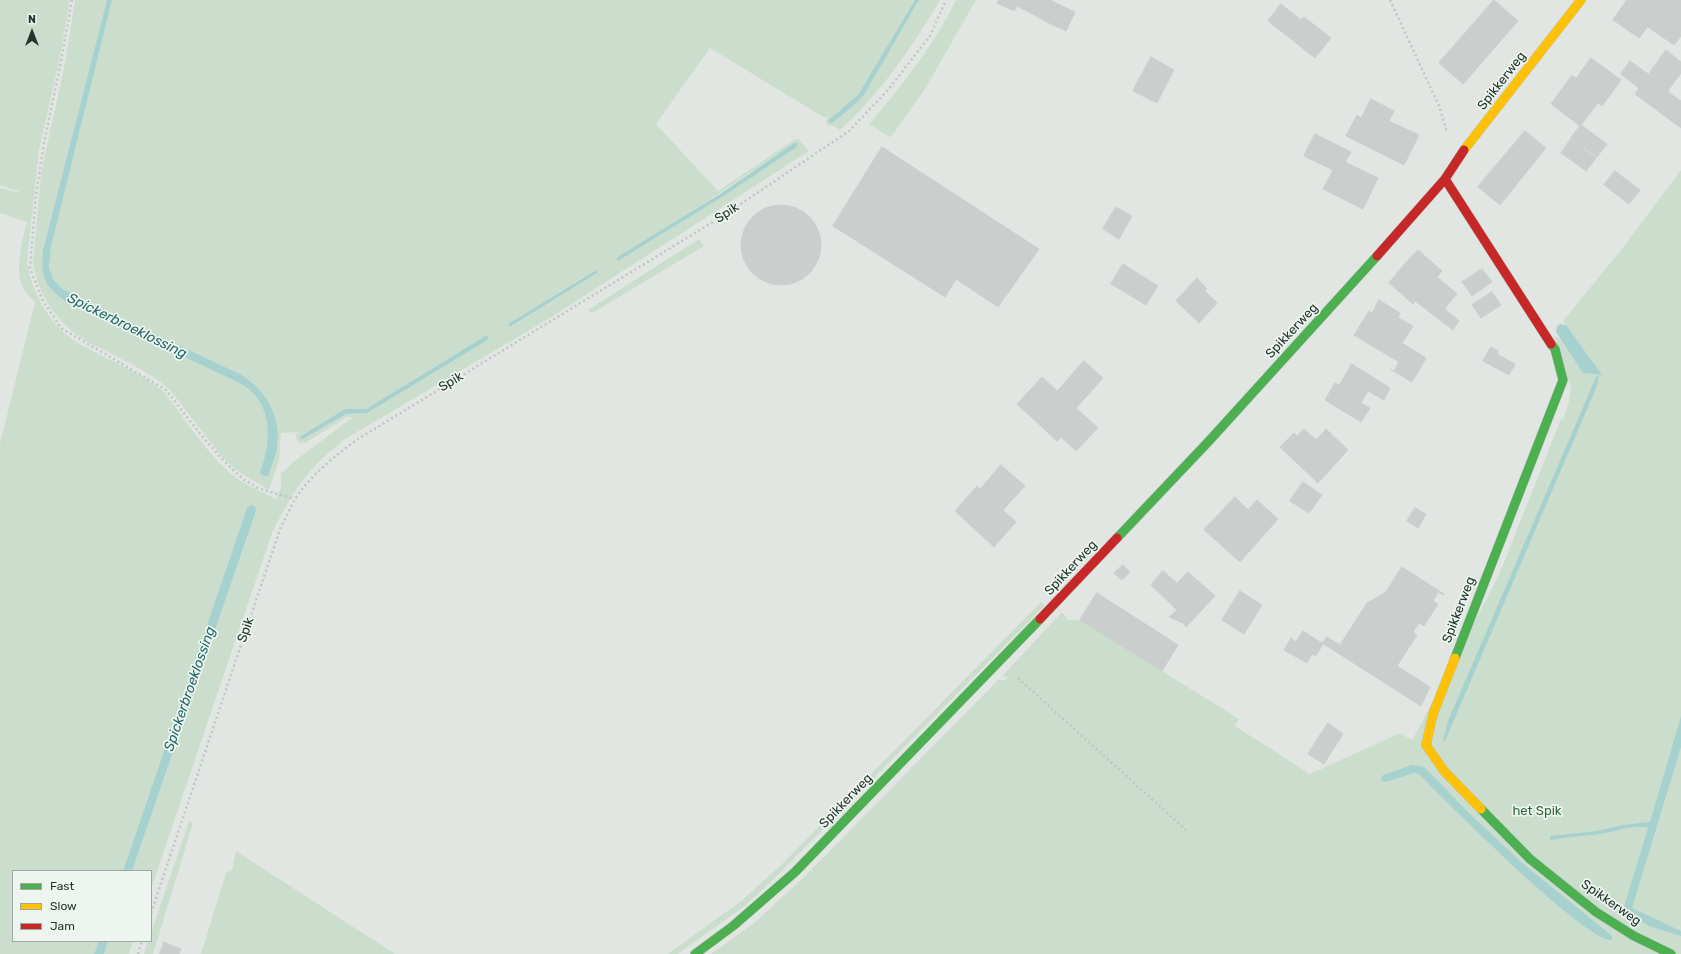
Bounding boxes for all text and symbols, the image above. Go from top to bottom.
north arrow [12,12,52,52]
text: N [28,13,36,26]
street label: Spikkerweg [1474,49,1530,113]
street label: Spik [712,199,742,227]
water label: Spickerbroeklossing [65,290,189,362]
street label: Spikkerweg [1263,300,1321,362]
street label: Spik [436,369,466,395]
street label: Spikkerweg [1042,537,1100,599]
street label: Spikkerweg [1439,575,1479,645]
street label: Spik [234,615,258,645]
water label: Spickerbroeklossing [161,624,219,754]
street label: Spikkerweg [816,771,876,831]
park label: het Spik [1512,803,1562,819]
legend [12,870,152,942]
street label: Spikkerweg [1578,877,1644,929]
text: Fast [50,879,74,893]
text: Slow [50,899,77,913]
text: Jam [50,919,75,933]

